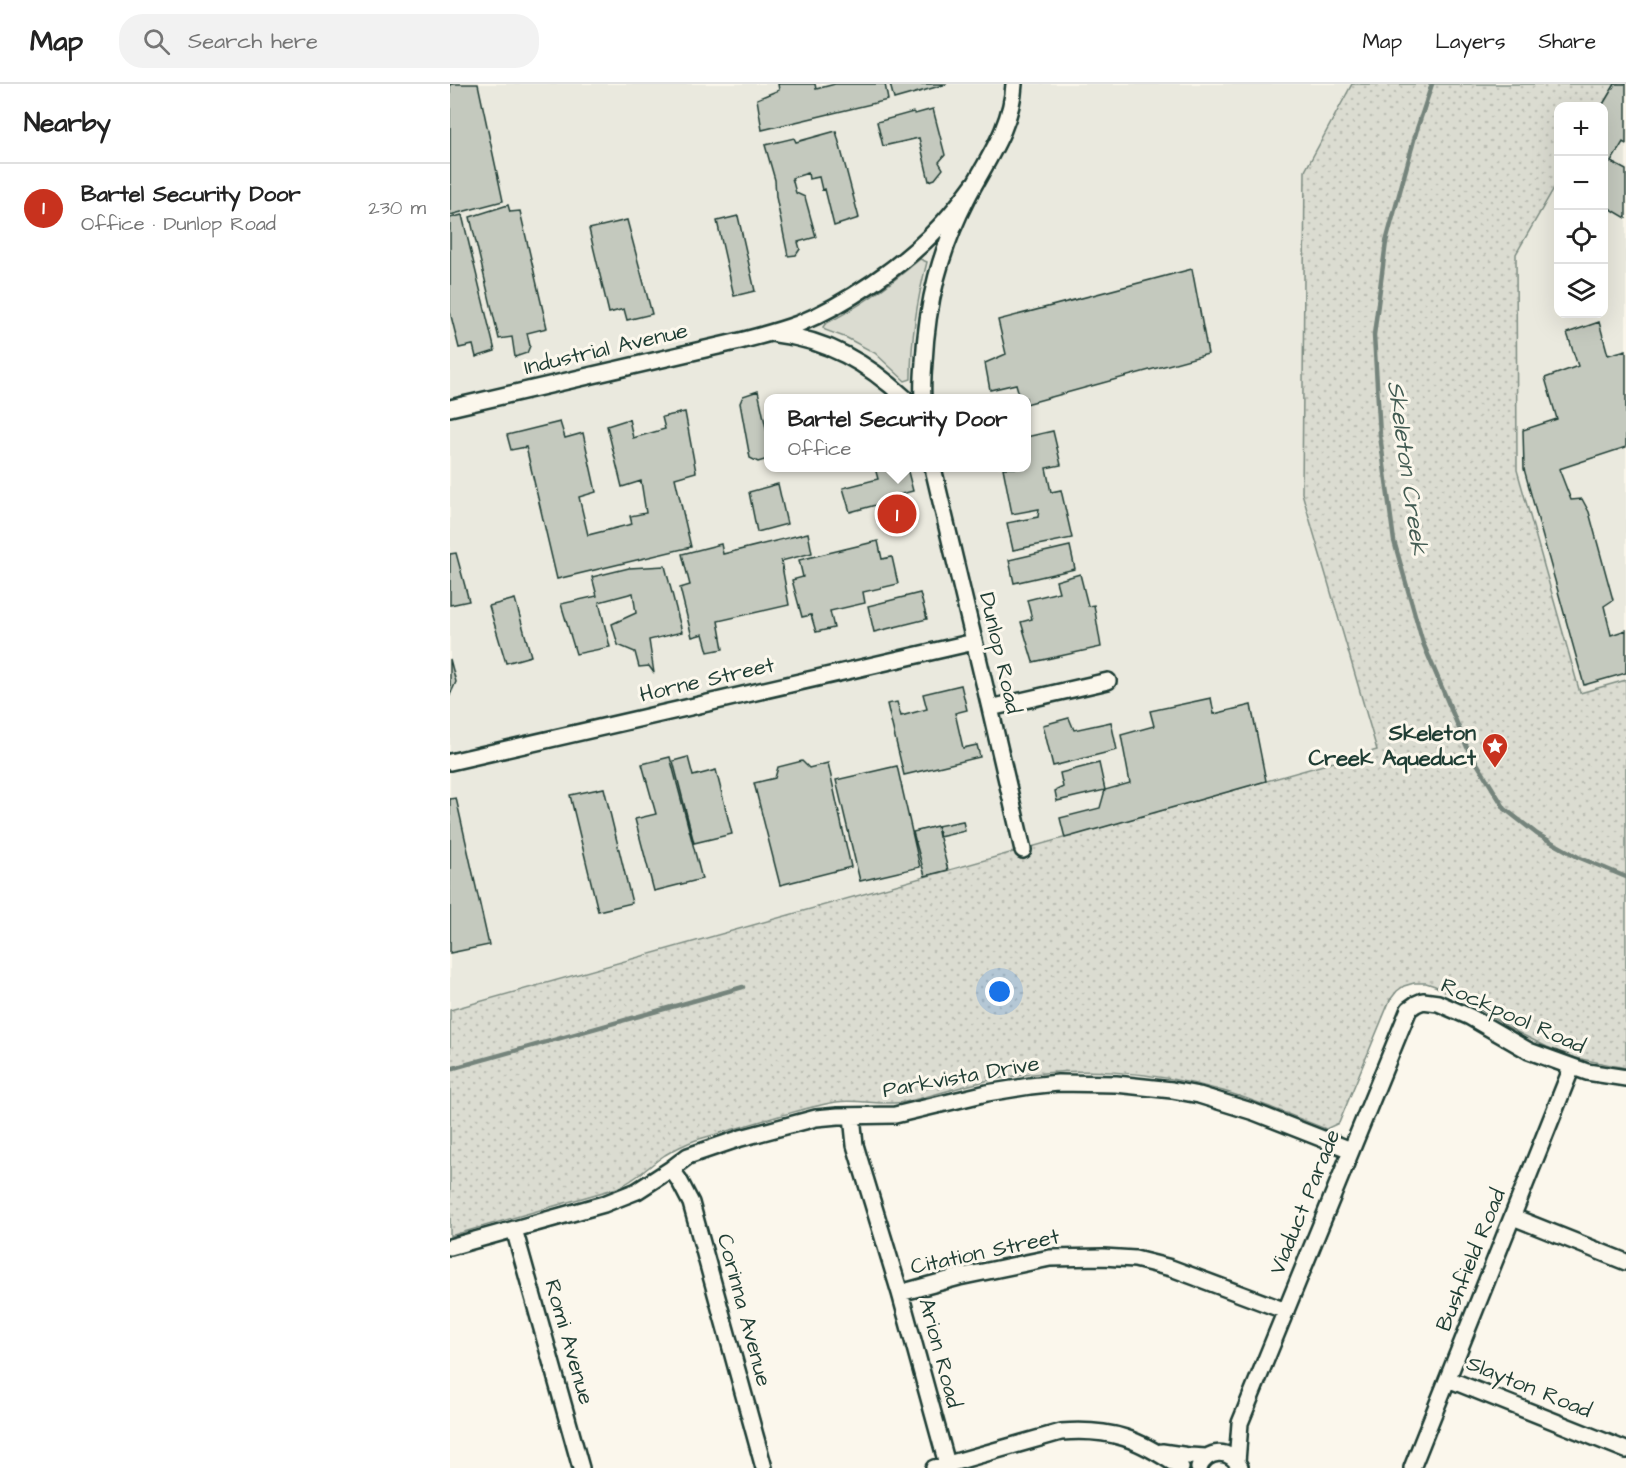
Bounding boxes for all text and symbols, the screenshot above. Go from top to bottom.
search box [119,14,539,68]
text: Map [30,22,83,61]
icon: search [140,25,173,58]
text: Search here [188,26,318,57]
text: Map [1362,27,1402,56]
text: Layers [1435,27,1505,56]
text: Share [1538,27,1596,56]
map controls [1554,102,1608,318]
button: + [1554,102,1608,156]
text: Nearby [24,105,111,141]
button: − [1554,156,1608,210]
text: Bartel Security Door [81,179,301,210]
text: 1 [42,194,45,222]
text: 230 m [368,194,426,222]
text: Office · Dunlop Road [81,210,276,238]
button: locate [1554,210,1608,264]
button: layers [1554,264,1608,318]
street label: Industrial Avenue [521,315,691,383]
water label: Skeleton Creek [1378,379,1436,559]
popup [764,394,1031,472]
text: Bartel Security Door [788,404,1007,435]
text: Office [788,435,851,463]
pin: 1 [878,492,916,536]
street label: Dunlop Road [971,589,1029,717]
street label: Horne Street [637,649,778,711]
place label: Skeleton Creek Aqueduct [1308,718,1477,774]
place icon: Skeleton Creek Aqueduct [1480,731,1510,769]
street label: Rockpool Road [1436,970,1590,1062]
your location [985,977,1014,1006]
street label: Parkvista Drive [880,1048,1042,1106]
street label: Viaduct Parade [1262,1125,1348,1279]
street label: Bushfield Road [1428,1184,1514,1336]
street label: Citation Street [908,1221,1062,1283]
street label: Corinna Avenue [709,1230,779,1390]
street label: Romi Avenue [536,1276,602,1408]
street label: Arion Road [910,1295,970,1411]
street label: Slayton Road [1461,1348,1596,1427]

